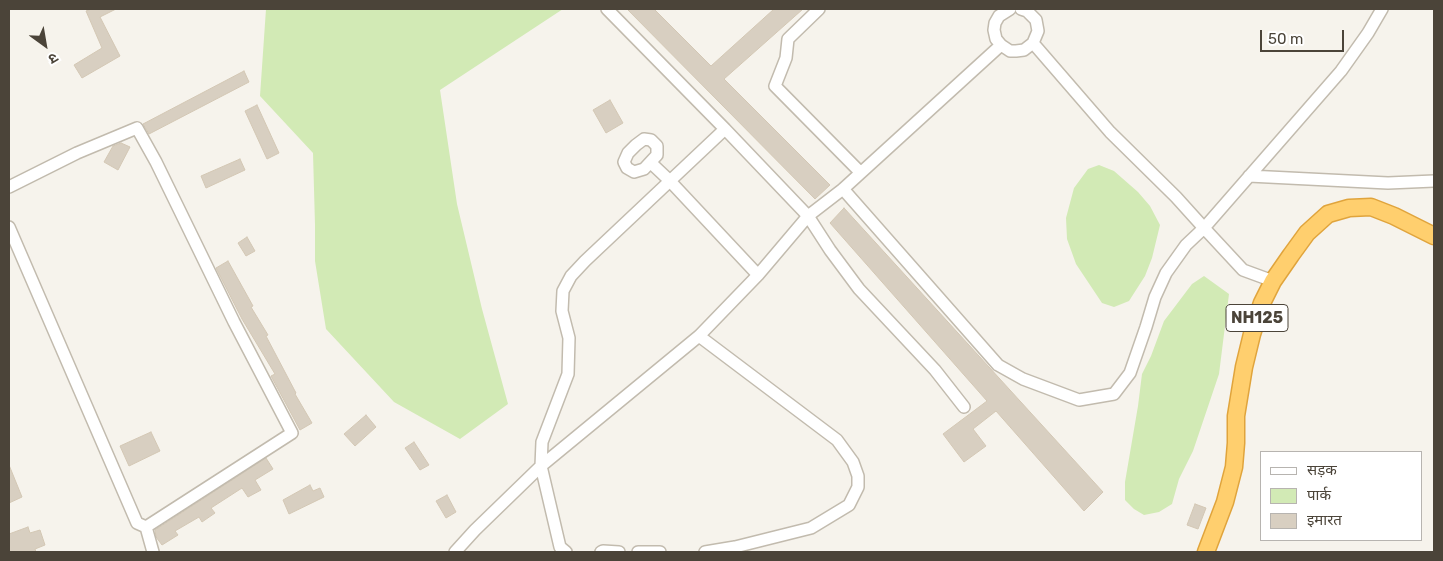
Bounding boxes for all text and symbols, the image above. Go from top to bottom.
north arrow [20,20,70,70]
scale bar [1263,20,1347,52]
text: 50 m [1268,30,1303,48]
text: उ [45,49,61,68]
road number: NH125 [1226,304,1288,332]
legend [1260,451,1423,541]
text: सड़क [1307,461,1337,479]
text: पार्क [1307,486,1331,504]
text: इमारत [1307,511,1342,529]

